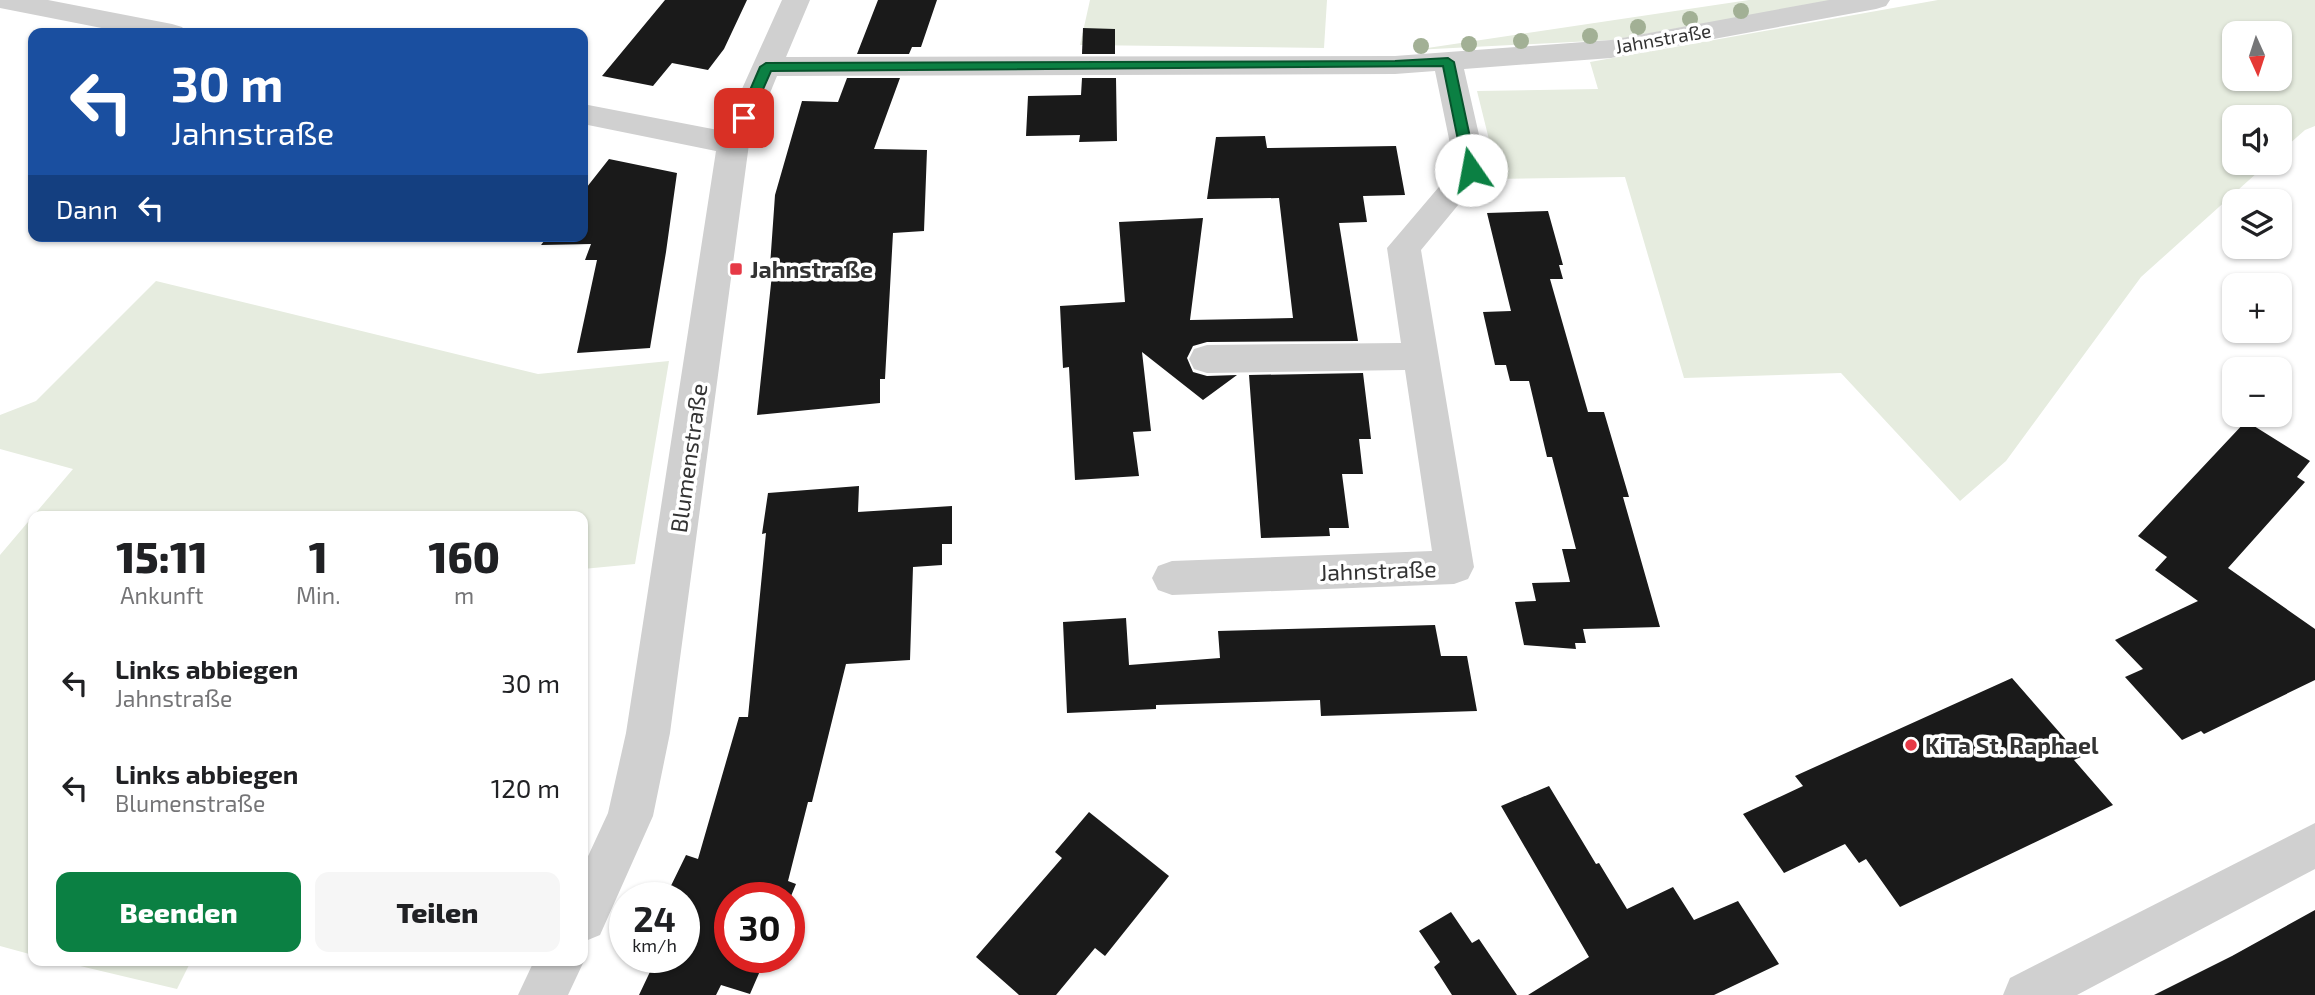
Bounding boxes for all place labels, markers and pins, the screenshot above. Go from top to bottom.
pin [714,88,774,148]
place label: Jahnstraße [750,255,873,283]
marker: Jahnstraße [728,261,744,277]
place label: KiTa St. Raphael [1925,731,2099,759]
marker: KiTa St. Raphael [1903,737,1919,753]

